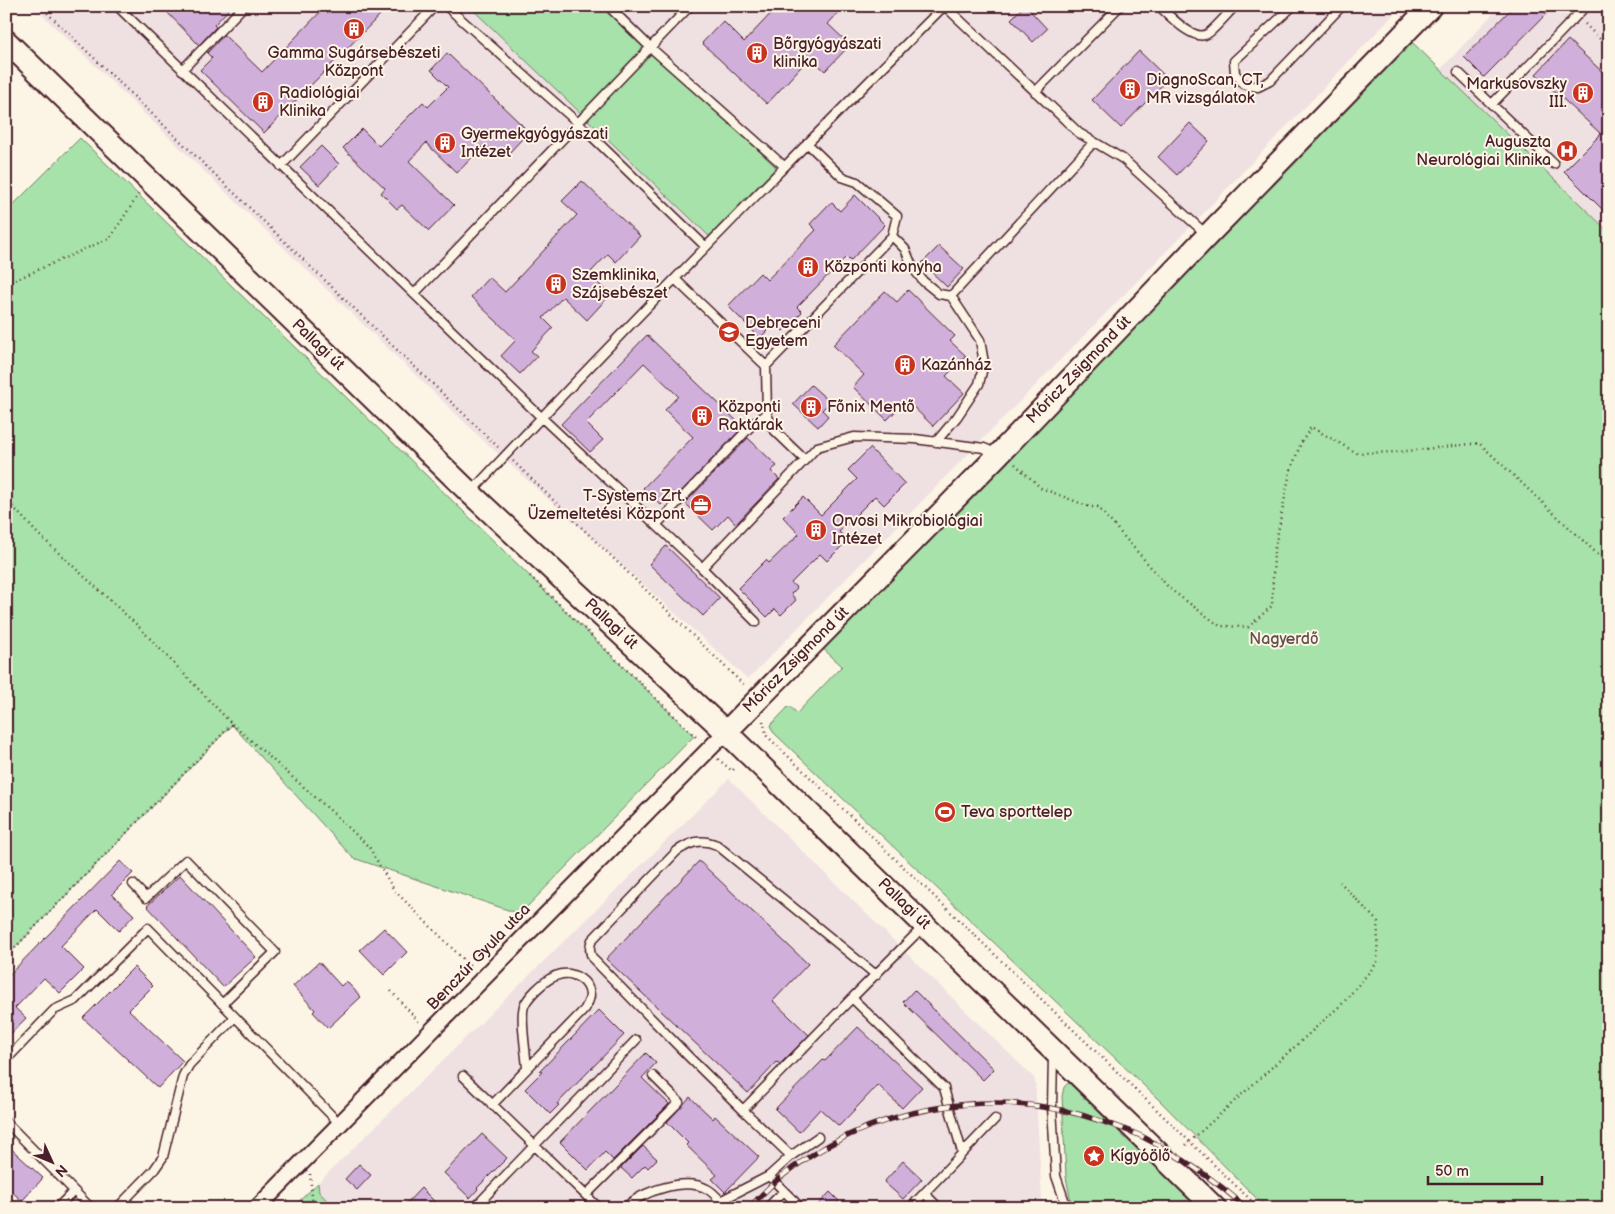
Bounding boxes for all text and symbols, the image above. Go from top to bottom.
building icon: Gamma Sugársebészeti Központ [342,17,366,41]
place label: Bőrgyógyászati klinika [773,35,882,72]
building icon: Bőrgyógyászati klinika [745,41,769,65]
place label: Gamma Sugársebészeti Központ [268,44,440,81]
place label: DiagnoScan, CT, MR vizsgálatok [1146,71,1264,108]
place label: Markusovszky III. [1466,75,1568,112]
building icon: DiagnoScan, CT, MR vizsgálatok [1118,77,1142,101]
building icon: Markusovszky III. [1571,81,1595,105]
place label: Radiológiai Klinika [279,84,360,121]
building icon: Radiológiai Klinika [251,90,275,114]
place label: Gyermekgyógyászati Intézet [461,125,608,162]
building icon: Gyermekgyógyászati Intézet [433,131,457,155]
place label: Auguszta Neurológiai Klinika [1416,133,1551,170]
hospital icon: Auguszta Neurológiai Klinika [1555,139,1579,163]
building icon: Központi konyha [796,255,820,279]
place label: Központi konyha [824,258,942,277]
place label: Szemklinika, Szájsebészet [572,266,668,303]
building icon: Szemklinika, Szájsebészet [544,272,568,296]
street label: Móricz Zsigmond út [1023,312,1135,428]
place label: Debreceni Egyetem [745,314,821,351]
street label: Pallagi út [288,315,348,375]
school or university icon: Debreceni Egyetem [717,320,741,344]
building icon: Kazánház [893,353,917,377]
place label: Kazánház [921,356,992,375]
building icon: Főnix Mentő [799,395,823,419]
place label: Központi Raktárak [718,398,783,435]
place label: Főnix Mentő [827,398,915,417]
building icon: Központi Raktárak [690,404,714,428]
place label: T-Systems Zrt. Üzemeltetési Központ [528,487,685,524]
office icon: T-Systems Zrt. Üzemeltetési Központ [689,493,713,517]
place label: Orvosi Mikrobiológiai Intézet [832,512,983,549]
building icon: Orvosi Mikrobiológiai Intézet [804,518,828,542]
street label: Pallagi út [581,595,642,653]
street label: Móricz Zsigmond út [739,603,853,717]
park label: Nagyerdő [1249,630,1319,649]
sports icon: Teva sporttelep [933,800,957,824]
place label: Teva sporttelep [961,803,1073,822]
street label: Pallagi út [874,874,934,934]
street label: Benczúr Gyula utca [423,900,535,1014]
north arrow [28,1136,78,1186]
place icon: Kígyóölő [1082,1144,1106,1168]
place label: Kígyóölő [1110,1147,1171,1166]
scale bar [1428,1154,1541,1186]
text: N [51,1161,71,1180]
text: 50 m [1435,1162,1469,1181]

